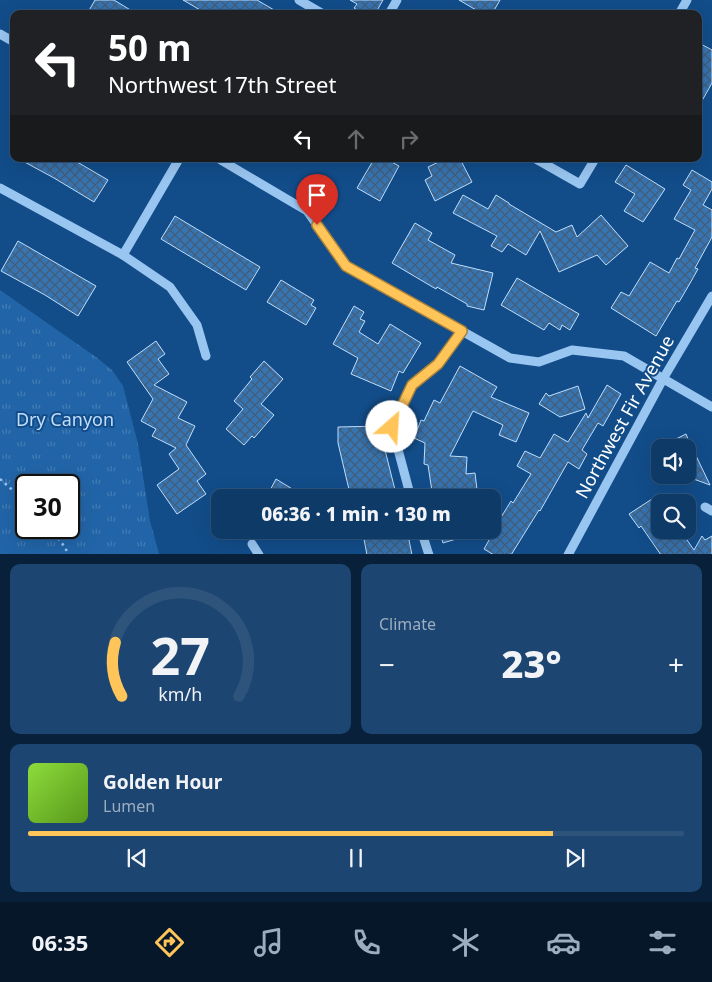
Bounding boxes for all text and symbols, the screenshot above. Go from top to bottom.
text: 50 m [108,24,191,71]
icon: left [25,30,90,95]
text: Northwest 17th Street [108,69,336,99]
icon: left [289,125,317,153]
icon: ahead [342,125,370,153]
icon: right [395,125,423,153]
pin [296,174,338,225]
icon: arrive [303,181,331,209]
street label: Northwest Fir Avenue [569,331,679,502]
position arrow [365,400,417,452]
park label: Dry Canyon [16,407,114,431]
map controls [651,439,696,539]
button: sound [651,439,696,484]
speed limit sign: 30 [15,474,80,539]
button: search [651,494,696,539]
text: 06:36 · 1 min · 130 m [261,501,451,527]
text: Climate [379,613,436,635]
text: 27 [151,619,210,690]
text: 23° [501,637,562,689]
text: − [379,645,395,683]
text: + [668,645,684,683]
text: km/h [159,682,202,706]
text: Golden Hour [103,769,222,795]
text: Lumen [103,795,155,817]
icon: previous [123,844,151,872]
icon: pause [342,844,370,872]
icon: next [561,844,589,872]
icon: directions [152,925,187,960]
icon: music [251,925,286,960]
icon: phone [349,925,384,960]
icon: climate [448,925,483,960]
icon: car [546,925,581,960]
icon: filters [645,925,680,960]
text: 06:35 [32,927,88,957]

